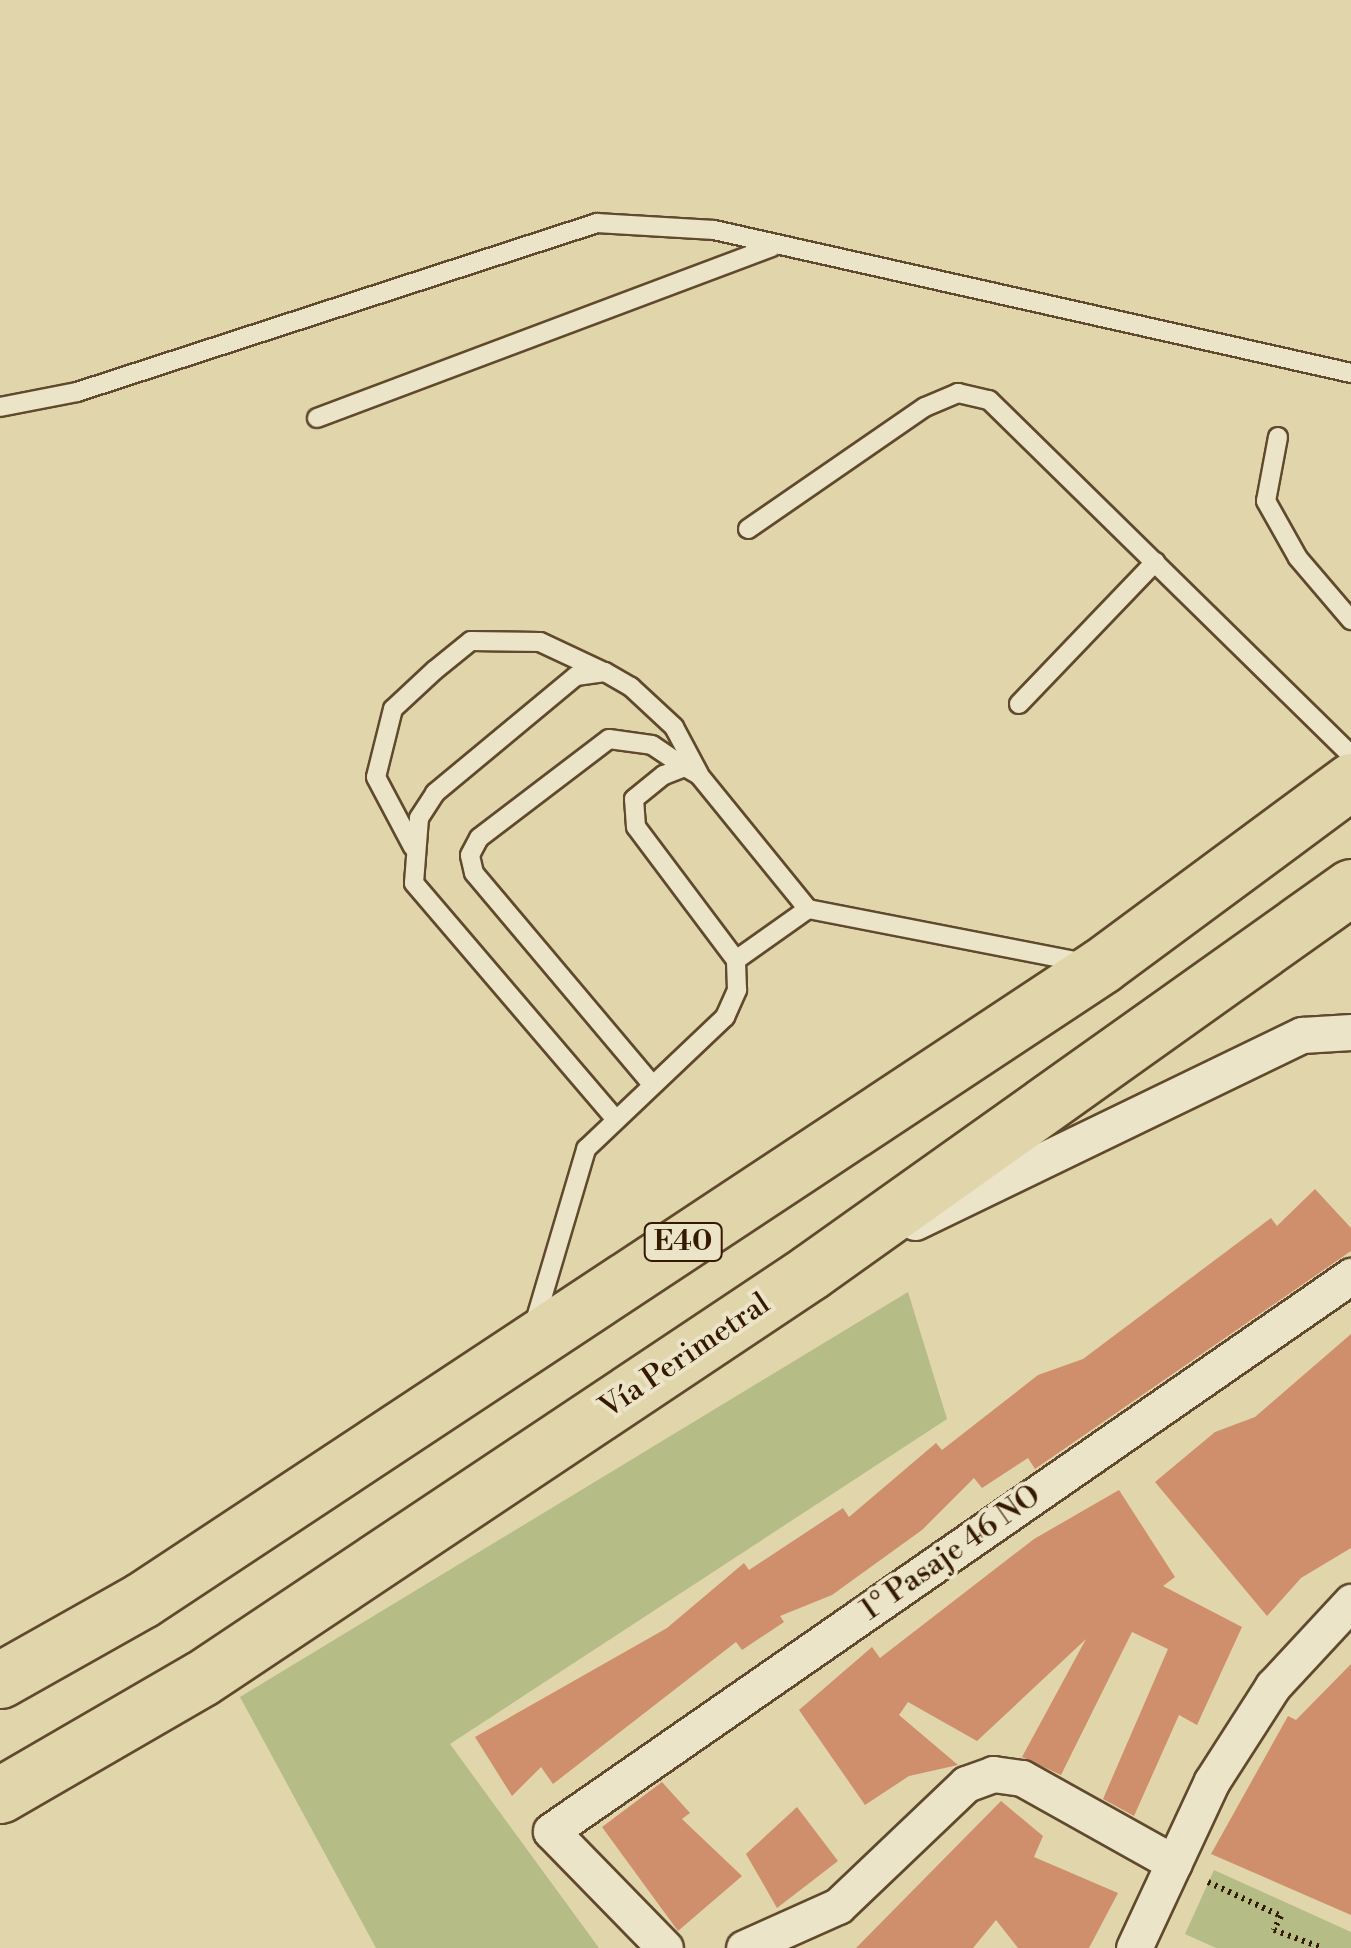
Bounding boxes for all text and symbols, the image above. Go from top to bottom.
road number: E40 [643,1219,723,1265]
street label: Vía Perimetral [593,1286,777,1426]
street label: 1° Pasaje 46 NO [854,1478,1048,1628]

